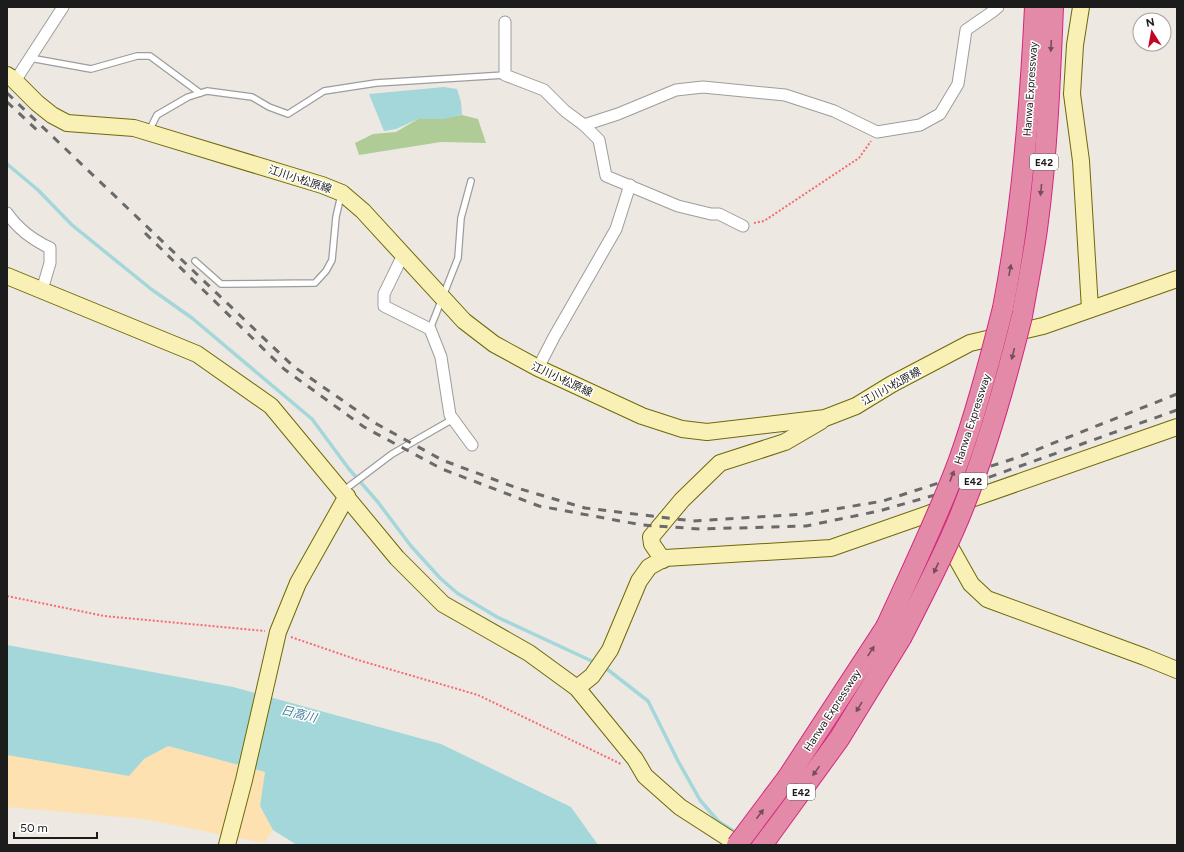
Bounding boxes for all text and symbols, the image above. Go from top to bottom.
north arrow [1132,12,1172,52]
text: N [1145,15,1156,30]
one-way arrow [1048,40,1054,53]
street label: Hanwa Expressway [1021,41,1040,137]
road number: E42 [1030,154,1058,170]
street label: 江川小松原線 [266,163,333,196]
one-way arrow [1038,184,1044,196]
one-way arrow [1008,264,1014,276]
one-way arrow [1009,348,1015,360]
street label: 江川小松原線 [529,360,594,399]
street label: 江川小松原線 [859,365,923,408]
street label: Hanwa Expressway [952,372,993,466]
one-way arrow [950,470,956,482]
road number: E42 [959,473,987,489]
one-way arrow [933,562,939,574]
one-way arrow [867,645,874,657]
street label: Hanwa Expressway [801,667,864,754]
one-way arrow [855,701,862,713]
water label: 日高川 [280,703,320,726]
one-way arrow [812,765,820,776]
road number: E42 [787,784,815,800]
one-way arrow [756,809,764,819]
scale bar [14,814,97,840]
text: 50 m [20,821,48,835]

